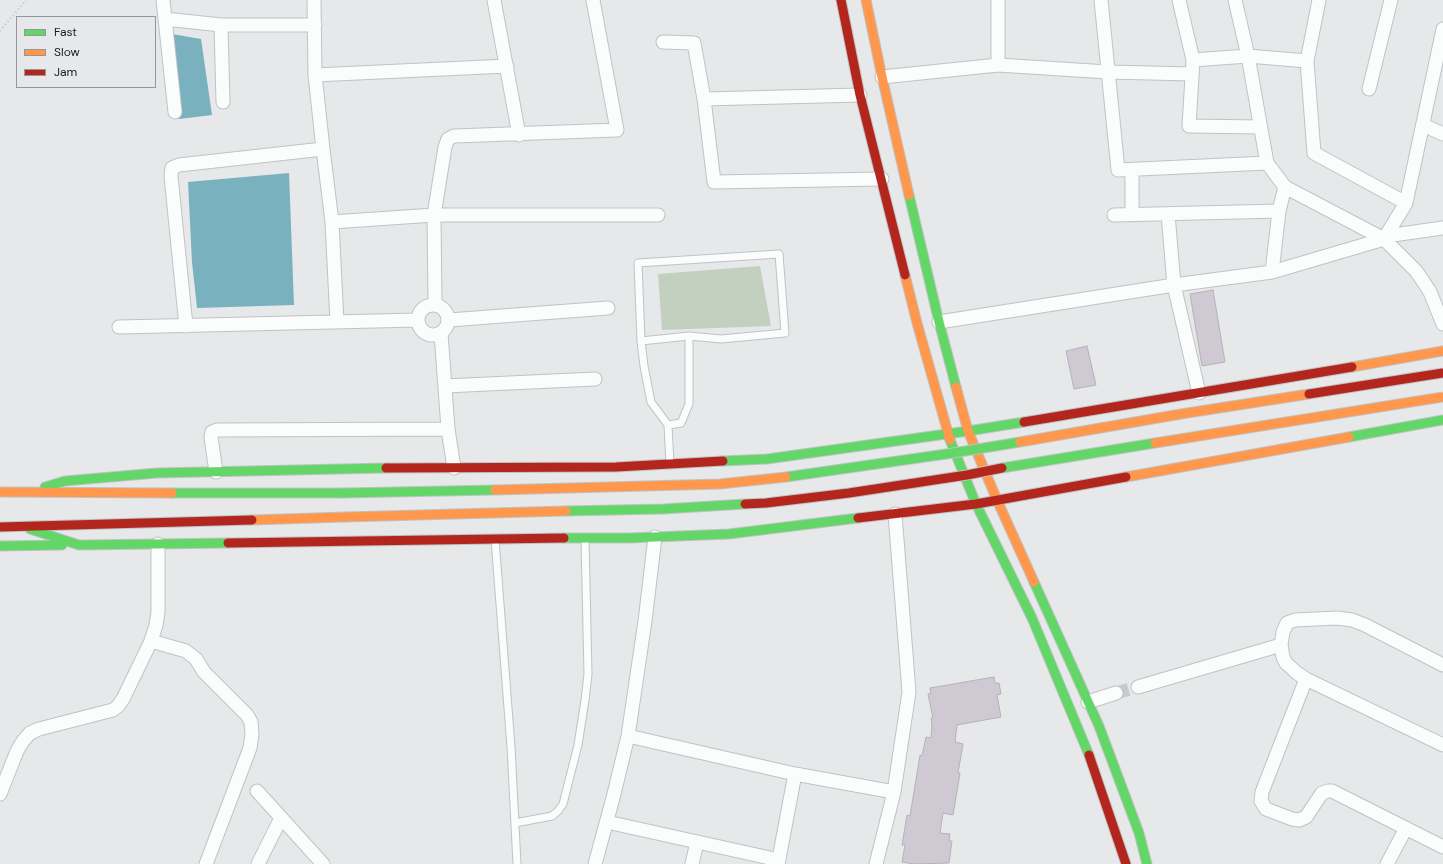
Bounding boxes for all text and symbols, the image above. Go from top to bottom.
legend [16,16,156,88]
text: Fast [54,24,77,40]
text: Slow [54,44,80,60]
text: Jam [54,64,77,80]

